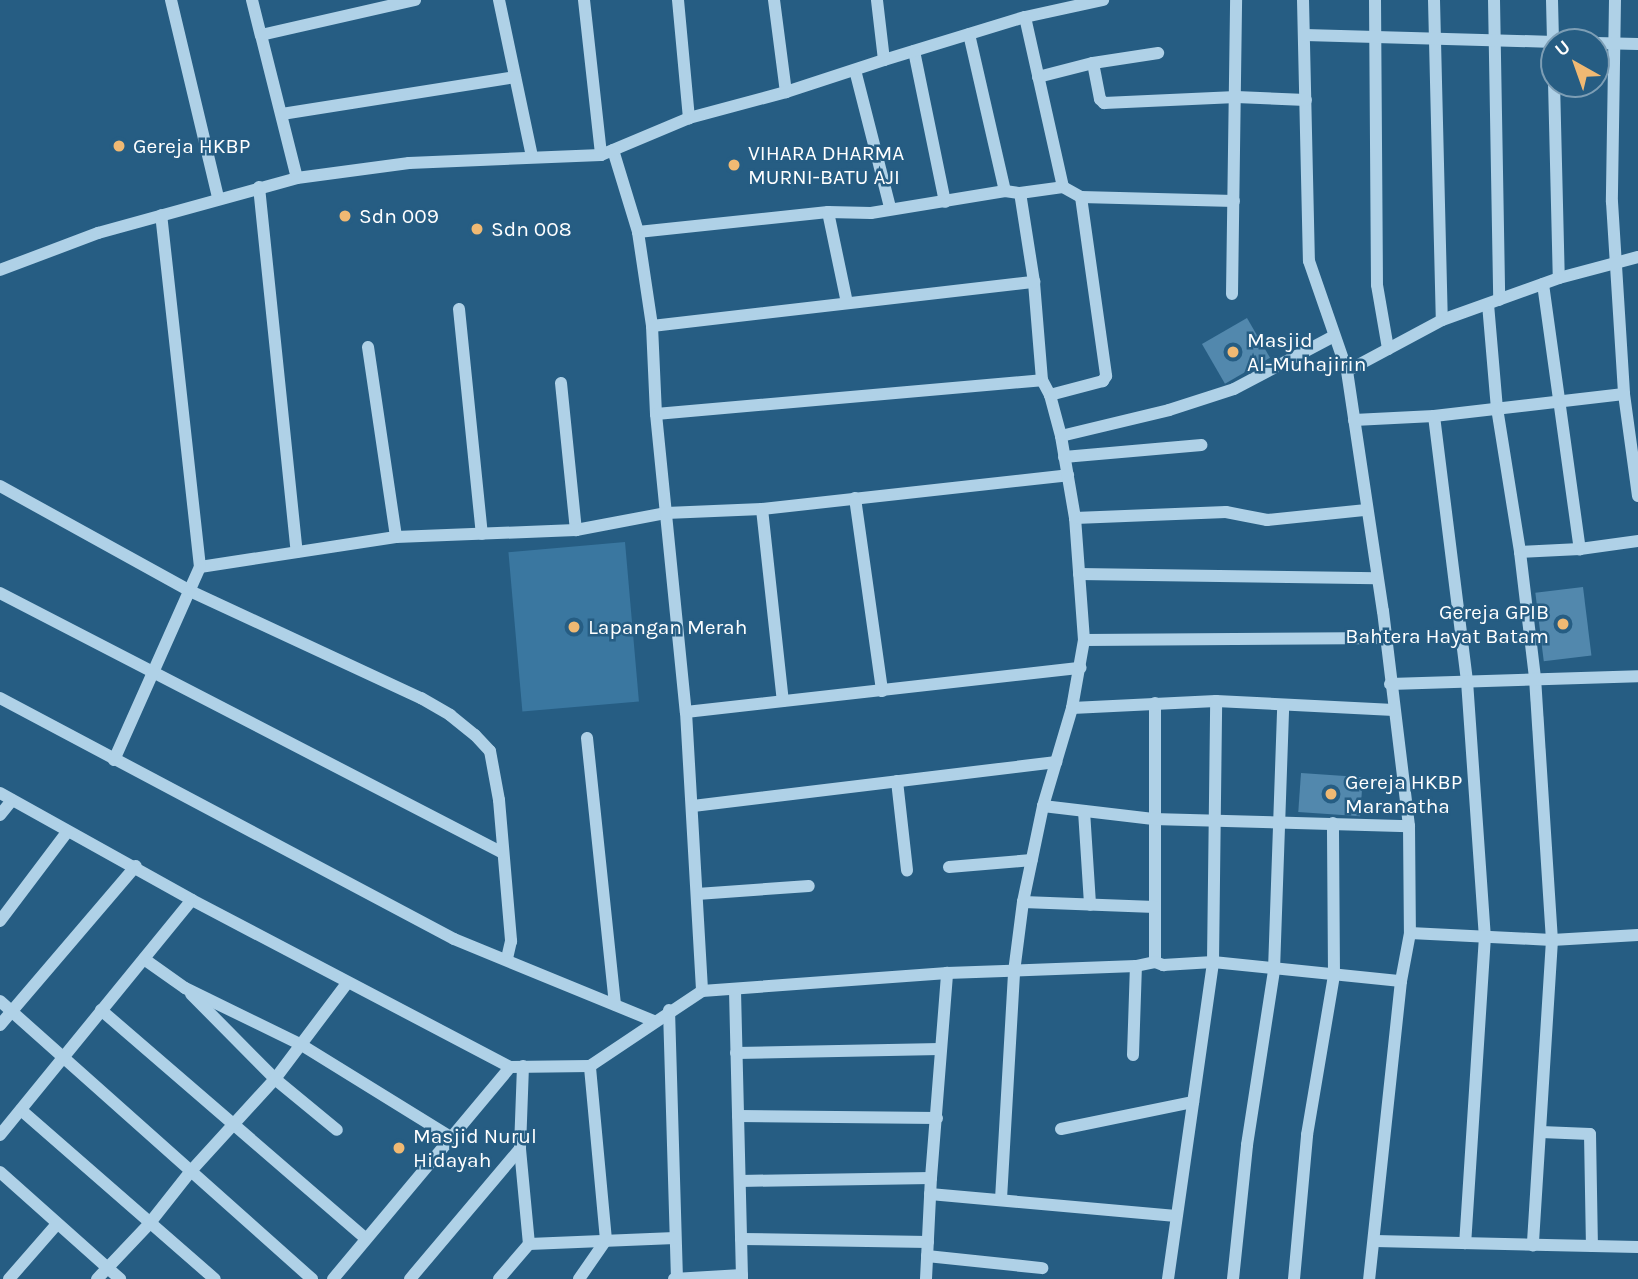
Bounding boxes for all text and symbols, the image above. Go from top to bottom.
north arrow [1540,28,1610,98]
text: U [1551,36,1575,61]
place label: Gereja HKBP [133,133,250,159]
marker: Gereja HKBP [111,138,127,154]
place label: VIHARA DHARMA MURNI-BATU AJI [748,140,904,190]
marker: VIHARA DHARMA MURNI-BATU AJI [726,157,742,173]
place label: Sdn 009 [359,203,439,229]
marker: Sdn 009 [337,208,353,224]
place label: Sdn 008 [491,216,572,242]
marker: Sdn 008 [469,221,485,237]
place label: Masjid Al-Muhajirin [1247,327,1366,377]
marker: Masjid Al-Muhajirin [1225,344,1241,360]
place label: Gereja GPIB Bahtera Hayat Batam [1345,599,1549,649]
place label: Lapangan Merah [588,614,747,640]
marker: Gereja GPIB Bahtera Hayat Batam [1555,616,1571,632]
marker: Lapangan Merah [566,619,582,635]
place label: Gereja HKBP Maranatha [1345,769,1462,819]
marker: Gereja HKBP Maranatha [1323,786,1339,802]
place label: Masjid Nurul Hidayah [413,1123,537,1173]
marker: Masjid Nurul Hidayah [391,1140,407,1156]

